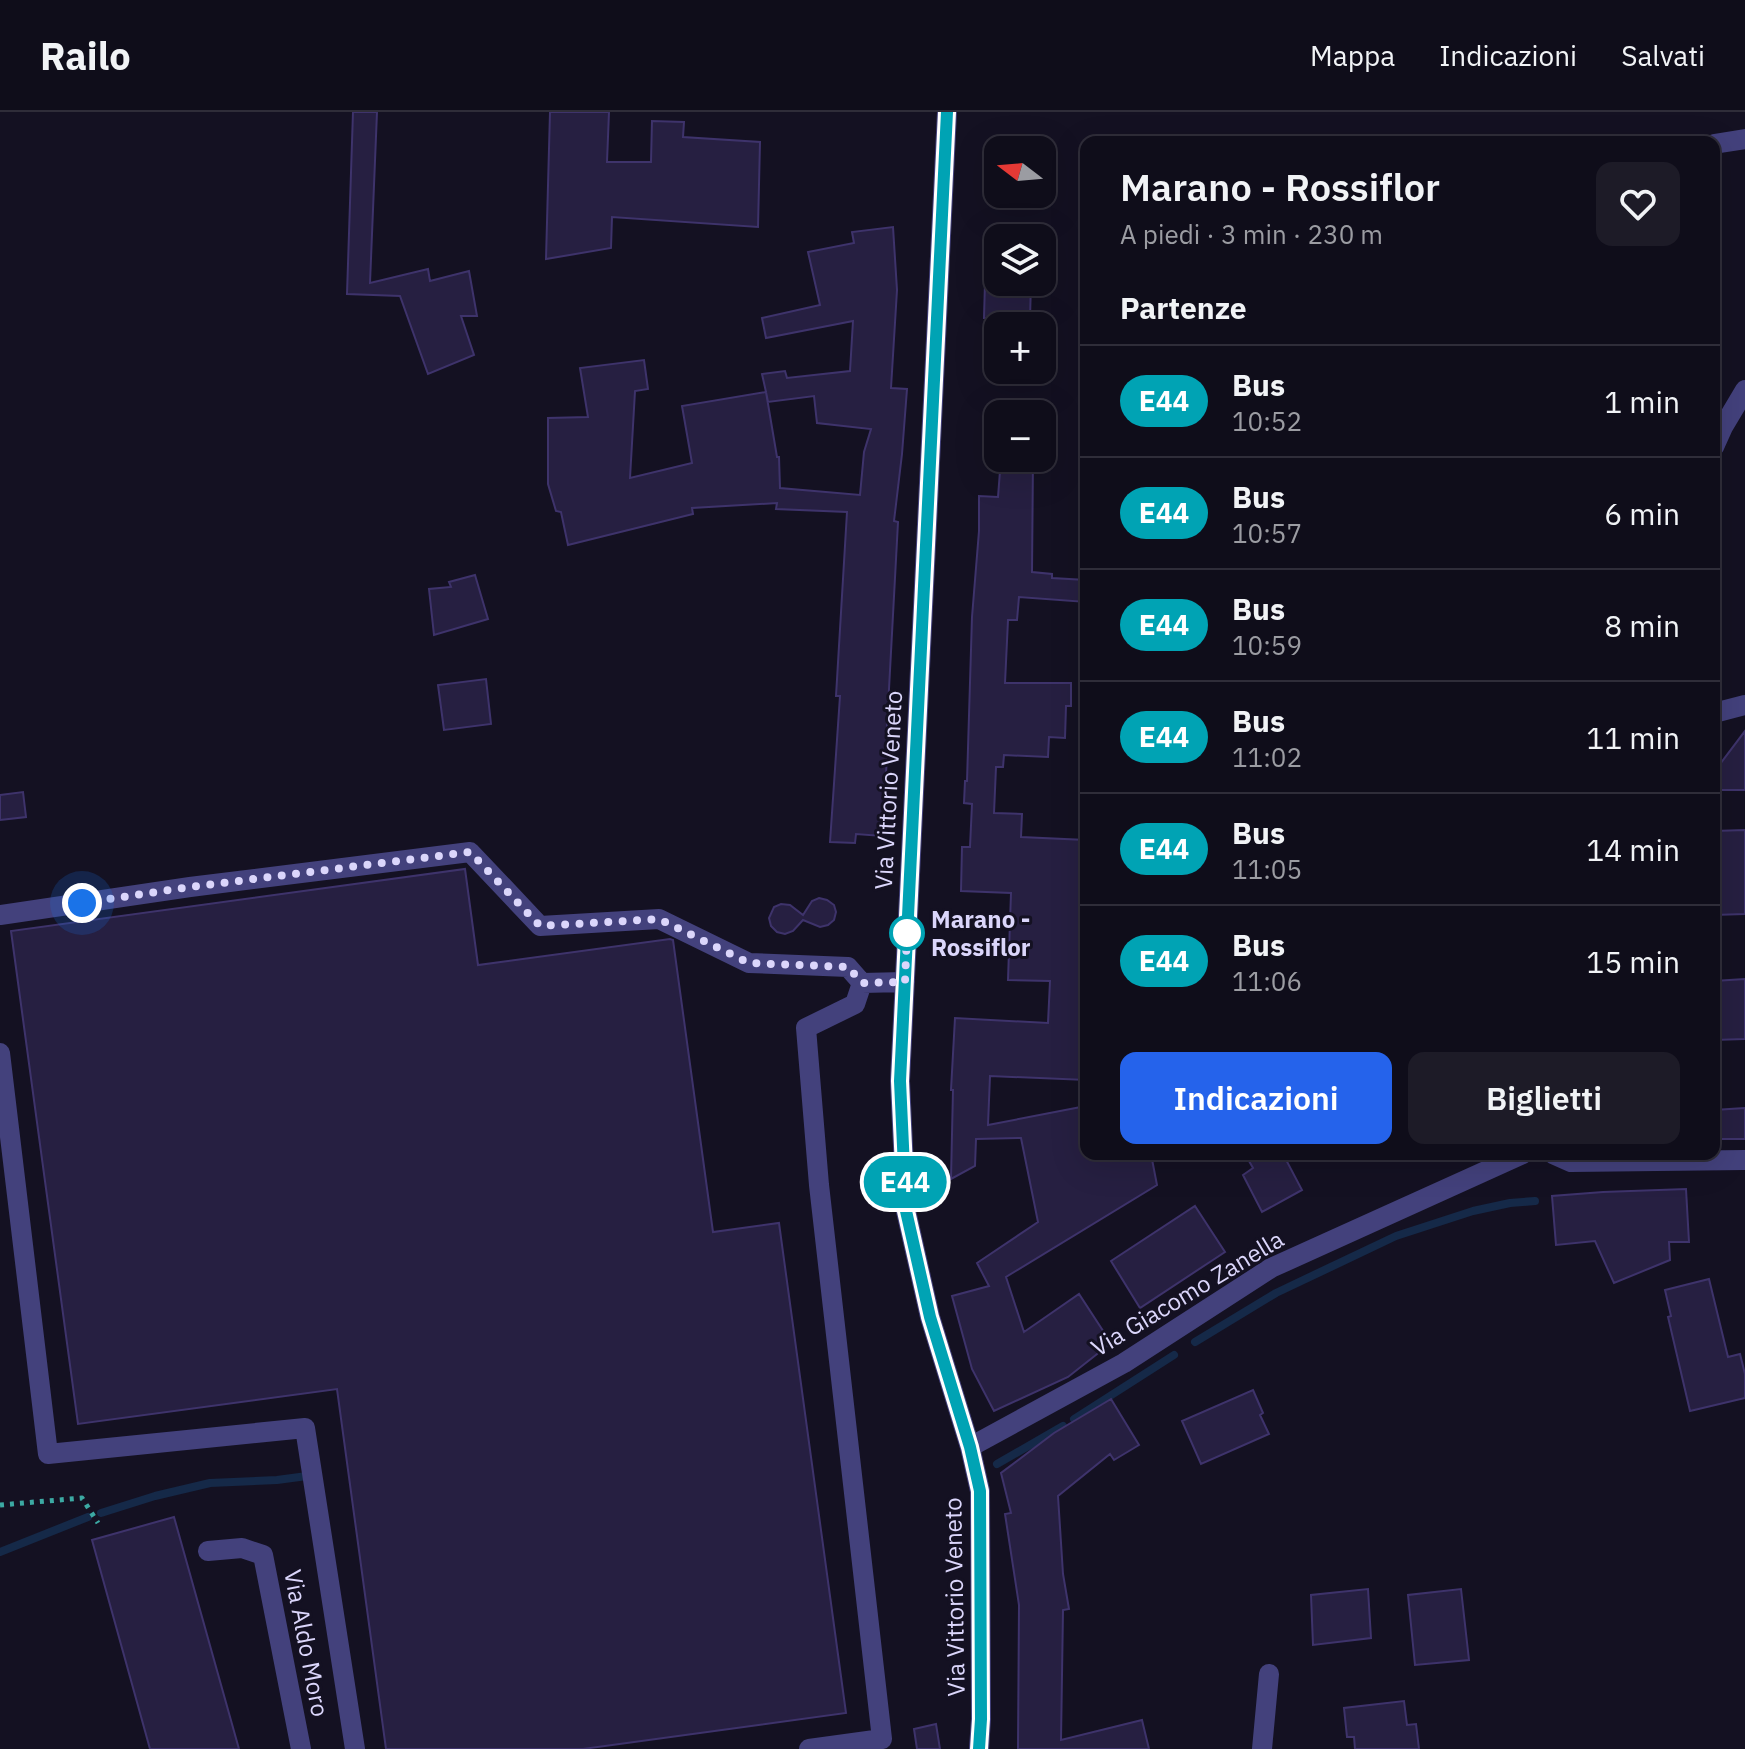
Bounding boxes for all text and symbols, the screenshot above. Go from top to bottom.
text: Railo [40,31,131,80]
text: Mappa [1310,37,1395,74]
text: Indicazioni [1439,37,1577,74]
text: Salvati [1621,37,1705,74]
north arrow [984,136,1056,208]
map controls [984,136,1056,472]
text: Marano - Rossiflor [1120,162,1440,211]
button: heart [1596,162,1680,246]
text: A piedi · 3 min · 230 m [1120,217,1383,251]
button: layers [984,224,1056,296]
text: Partenze [1120,288,1247,327]
button: + [984,312,1056,384]
text: Bus [1232,365,1285,404]
text: E44 [1139,382,1189,419]
text: 1 min [1604,382,1680,421]
button: − [984,400,1056,472]
text: 10:52 [1232,404,1302,438]
text: Bus [1232,477,1285,516]
text: E44 [1139,494,1189,531]
text: 6 min [1604,494,1680,533]
text: 10:57 [1232,516,1302,550]
text: Bus [1232,589,1285,628]
text: E44 [1139,606,1189,643]
text: 8 min [1604,606,1680,645]
text: 10:59 [1232,628,1302,662]
street label: Via Vittorio Veneto [867,690,909,890]
text: Bus [1232,701,1285,740]
text: E44 [1139,718,1189,755]
text: 11 min [1586,718,1680,757]
text: 11:02 [1232,740,1302,774]
text: Bus [1232,813,1285,852]
text: E44 [1139,830,1189,867]
text: 14 min [1586,830,1680,869]
text: 11:05 [1232,852,1302,886]
your location [62,883,102,923]
place label: Marano - Rossiflor [931,903,1031,963]
marker: Marano - Rossiflor [890,916,924,950]
text: Bus [1232,925,1285,964]
text: E44 [1139,942,1189,979]
text: 15 min [1586,942,1680,981]
text: 11:06 [1232,964,1302,998]
button: Indicazioni [1120,1052,1392,1144]
button: Biglietti [1408,1052,1680,1144]
line badge: E44 [859,1156,951,1208]
text: E44 [880,1163,930,1200]
street label: Via Giacomo Zanella [1085,1223,1289,1363]
street label: Via Vittorio Veneto [936,1497,972,1697]
street label: Via Aldo Moro [277,1567,337,1719]

